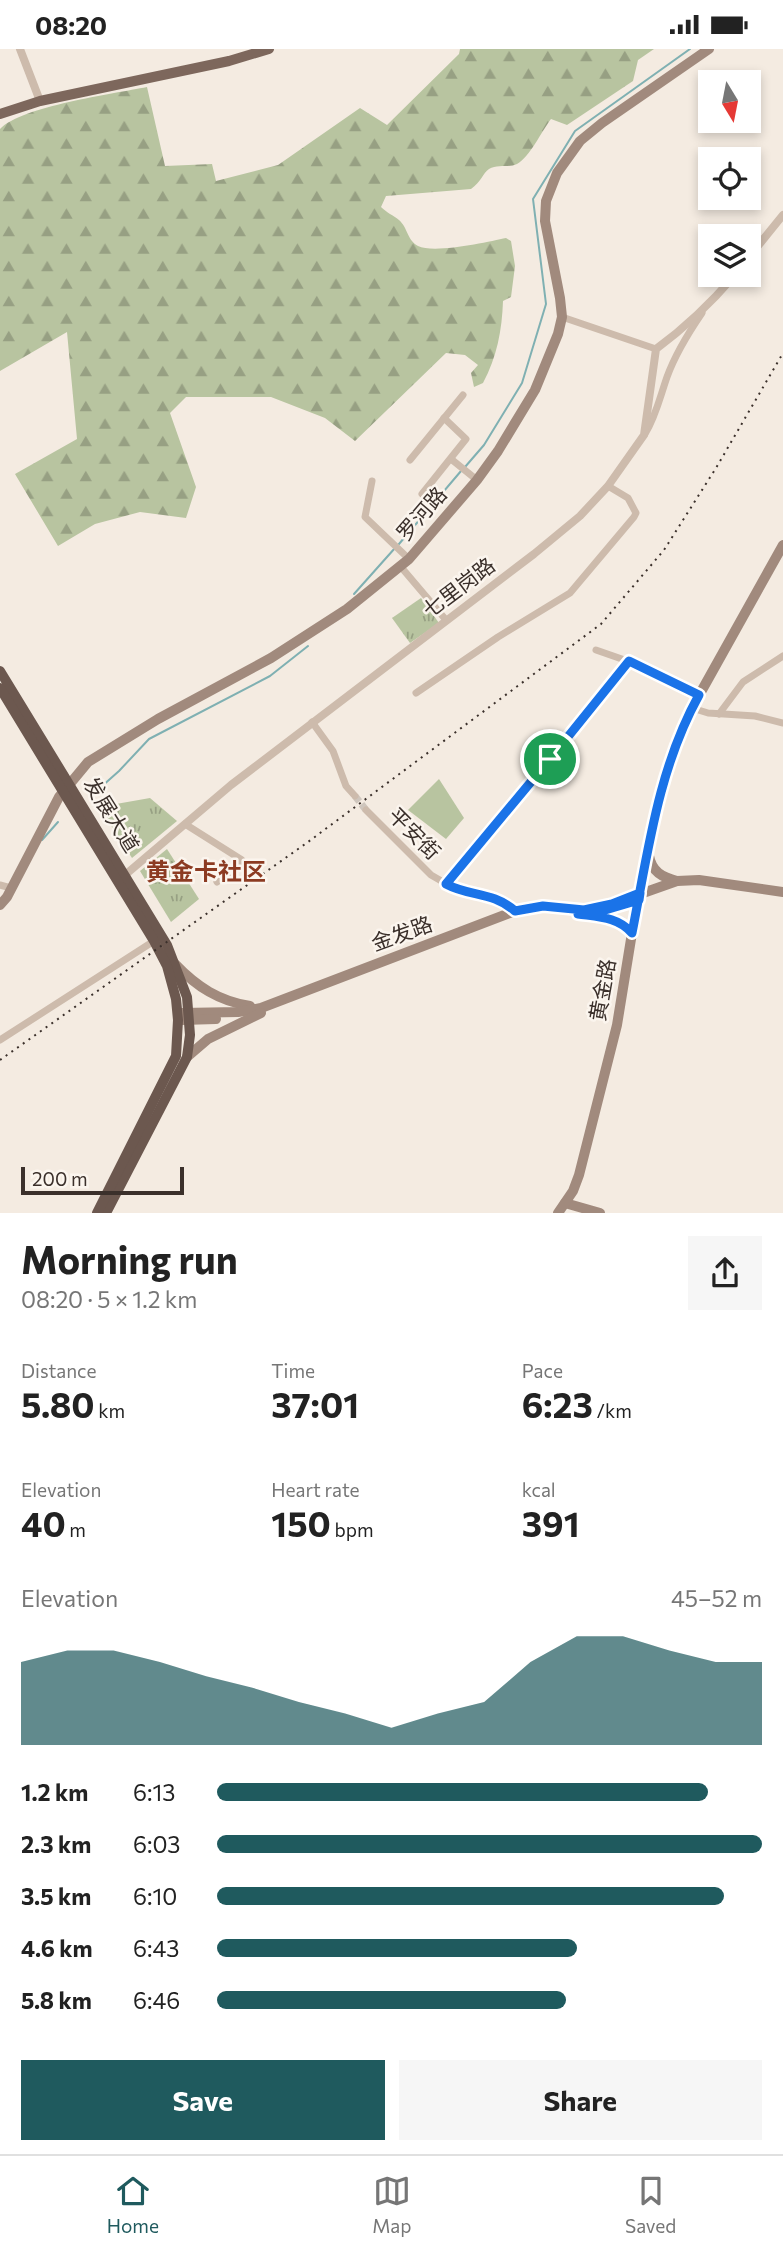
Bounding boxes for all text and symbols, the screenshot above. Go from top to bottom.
text: 08:20 [35,9,107,40]
north arrow [698,70,761,133]
map controls [698,70,761,287]
button: locate [698,147,761,210]
button: layers [698,224,761,287]
street label: 罗河路 [391,481,451,545]
street label: 七里岗路 [417,552,499,622]
pin [520,729,580,789]
icon: arrive [531,740,569,778]
street label: 发展大道 [79,772,145,856]
street label: 平安街 [384,802,446,864]
district label: 黄金卡社区 [146,856,266,885]
street label: 金发路 [368,910,435,955]
street label: 黄金路 [584,957,619,1023]
scale bar [21,1163,184,1195]
text: 200 m [32,1167,88,1190]
text: Morning run [21,1235,238,1282]
button: share [688,1236,762,1310]
text: 08:20 · 5 × 1.2 km [21,1285,197,1313]
text: Distance [21,1359,97,1382]
text: Time [271,1359,315,1382]
text: Pace [522,1359,563,1382]
text: 5.80 [21,1382,95,1425]
text: 37:01 [271,1382,359,1425]
text: 6:23 [522,1382,593,1425]
text: km [95,1399,125,1422]
text: /km [593,1399,632,1422]
text: Elevation [21,1478,101,1501]
text: Heart rate [271,1478,360,1501]
text: kcal [522,1478,556,1501]
text: 40 [21,1501,66,1544]
text: 150 [271,1501,331,1544]
text: 391 [522,1501,579,1544]
text: m [66,1518,86,1541]
text: bpm [331,1518,374,1541]
text: Elevation [21,1584,118,1612]
text: 45–52 m [671,1584,762,1612]
text: 1.2 km [21,1778,88,1806]
text: 6:13 [133,1778,175,1806]
text: 2.3 km [21,1830,91,1858]
text: 6:03 [133,1830,180,1858]
text: 3.5 km [21,1882,91,1910]
text: 6:10 [133,1882,177,1910]
text: 4.6 km [21,1934,93,1962]
text: 6:43 [133,1934,179,1962]
text: 5.8 km [21,1986,92,2014]
text: 6:46 [133,1986,180,2014]
button: Save [21,2060,385,2140]
button: Share [399,2060,762,2140]
tab: Home [107,2172,159,2237]
tab: Map [372,2172,412,2237]
tab: Saved [625,2172,676,2237]

